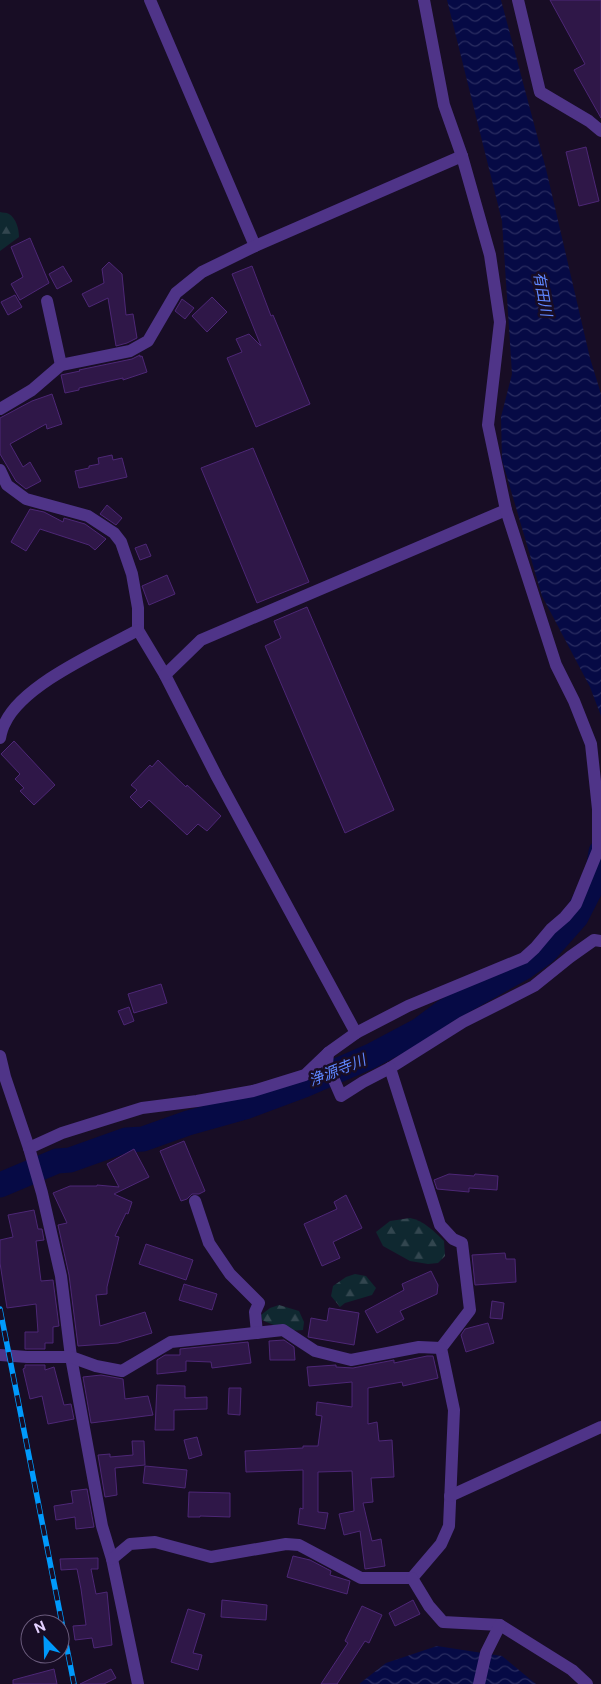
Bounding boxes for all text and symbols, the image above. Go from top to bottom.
water label: 有田川 [531,270,556,320]
water label: 浄源寺川 [306,1050,370,1089]
north arrow [20,1614,70,1664]
text: N [32,1618,48,1637]

